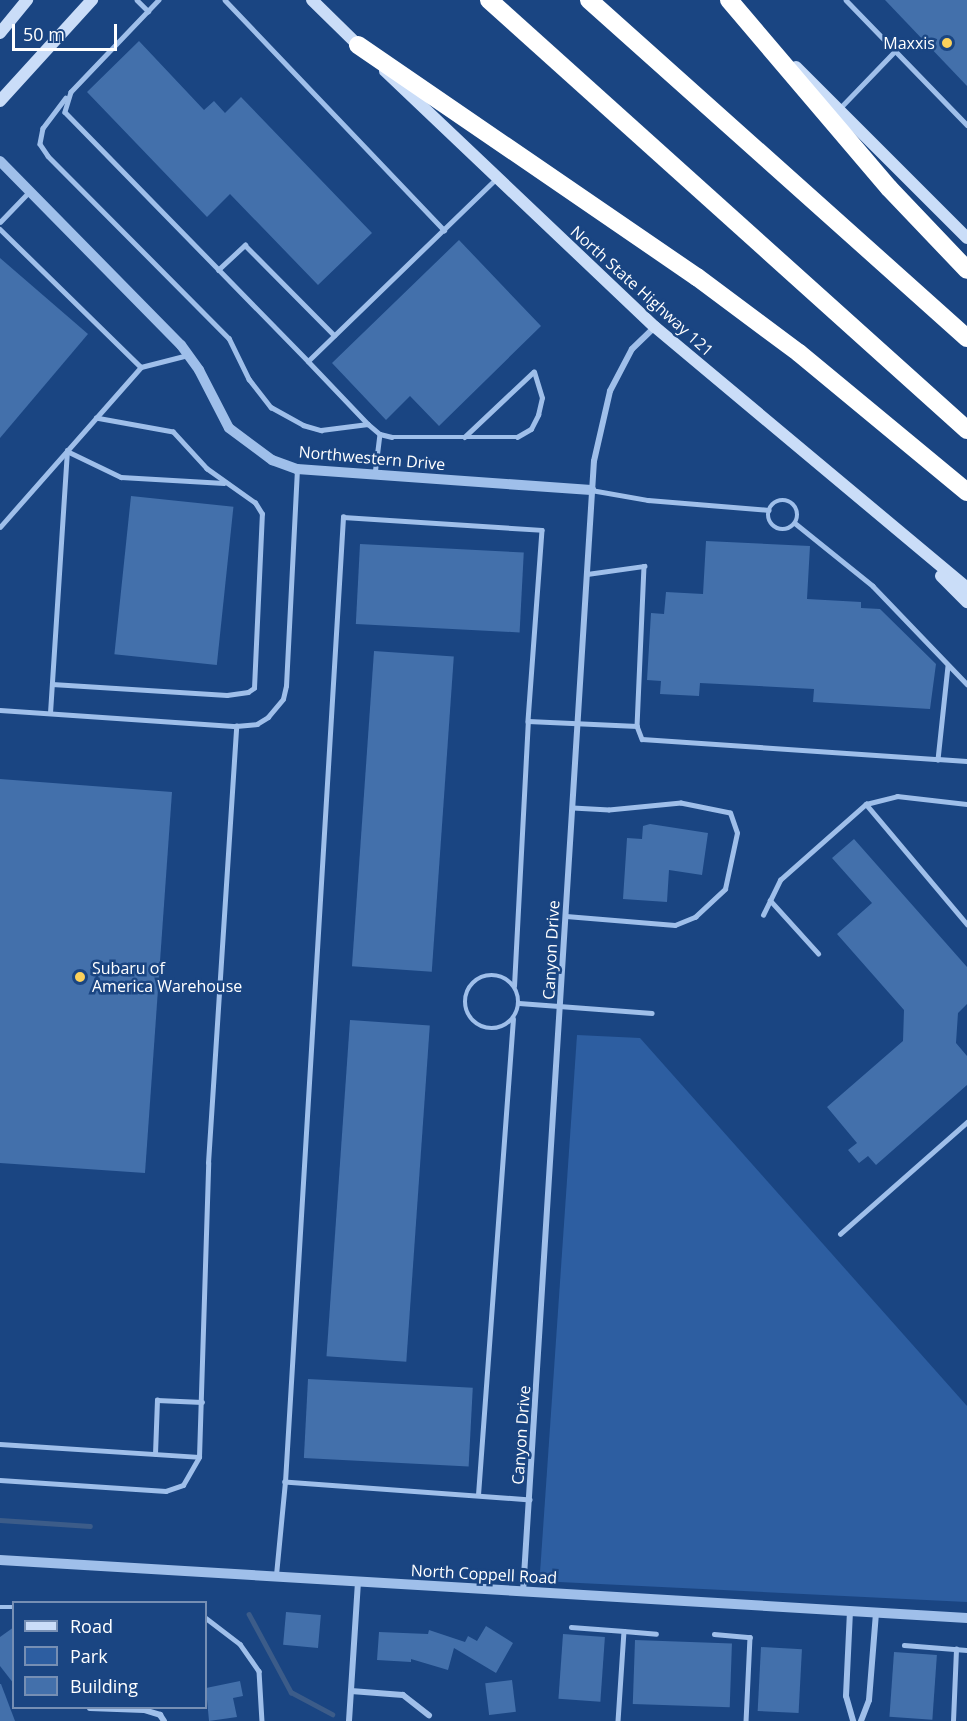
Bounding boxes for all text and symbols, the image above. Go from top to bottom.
scale bar [15,12,120,50]
text: 50 m [23,22,65,46]
place label: Maxxis [883,33,935,53]
marker: Maxxis [940,36,954,50]
street label: North State Highway 121 [567,222,717,360]
street label: Northwestern Drive [298,442,446,474]
street label: Canyon Drive [539,900,563,1000]
place label: Subaru of America Warehouse [92,958,242,996]
marker: Subaru of America Warehouse [73,970,87,984]
street label: Canyon Drive [508,1385,534,1485]
street label: North Coppell Road [410,1561,558,1587]
legend [12,1601,207,1709]
text: Road [70,1614,113,1638]
text: Park [70,1644,108,1668]
text: Building [70,1674,138,1698]

